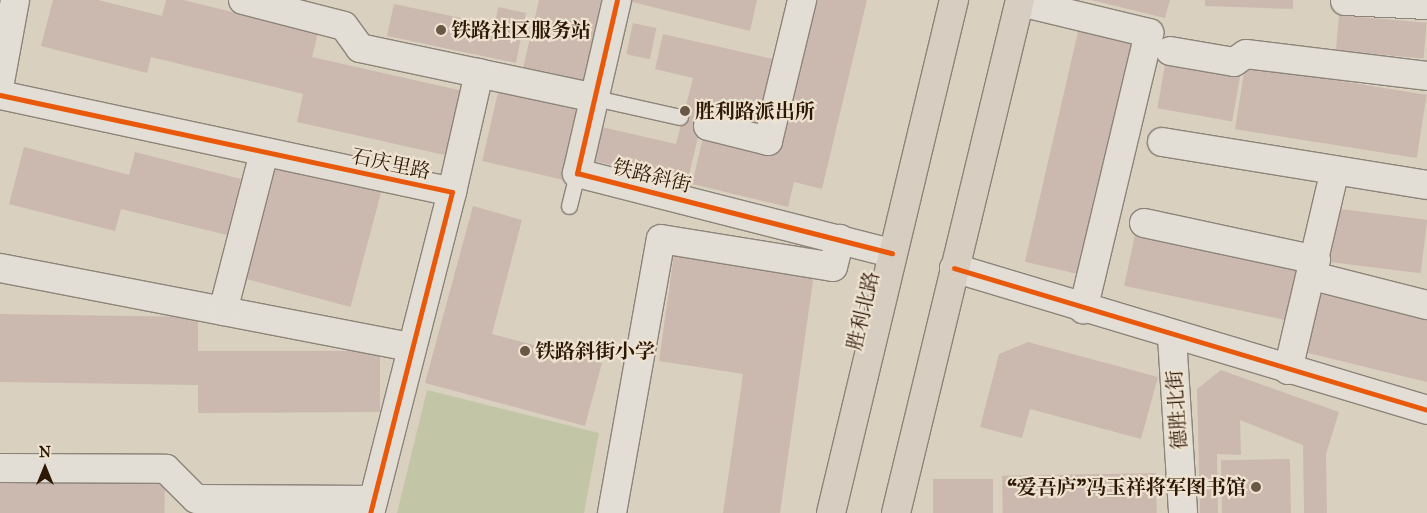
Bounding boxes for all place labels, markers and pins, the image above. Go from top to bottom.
place label: 铁路社区服务站 [451,18,591,42]
marker: 铁路社区服务站 [435,24,447,36]
place label: 胜利路派出所 [695,99,815,123]
marker: 胜利路派出所 [679,105,691,117]
place label: 铁路斜街小学 [535,339,655,363]
marker: 铁路斜街小学 [519,345,531,357]
place label: “爱吾庐”冯玉祥将军图书馆 [1007,475,1246,499]
marker: “爱吾庐”冯玉祥将军图书馆 [1250,481,1262,493]

